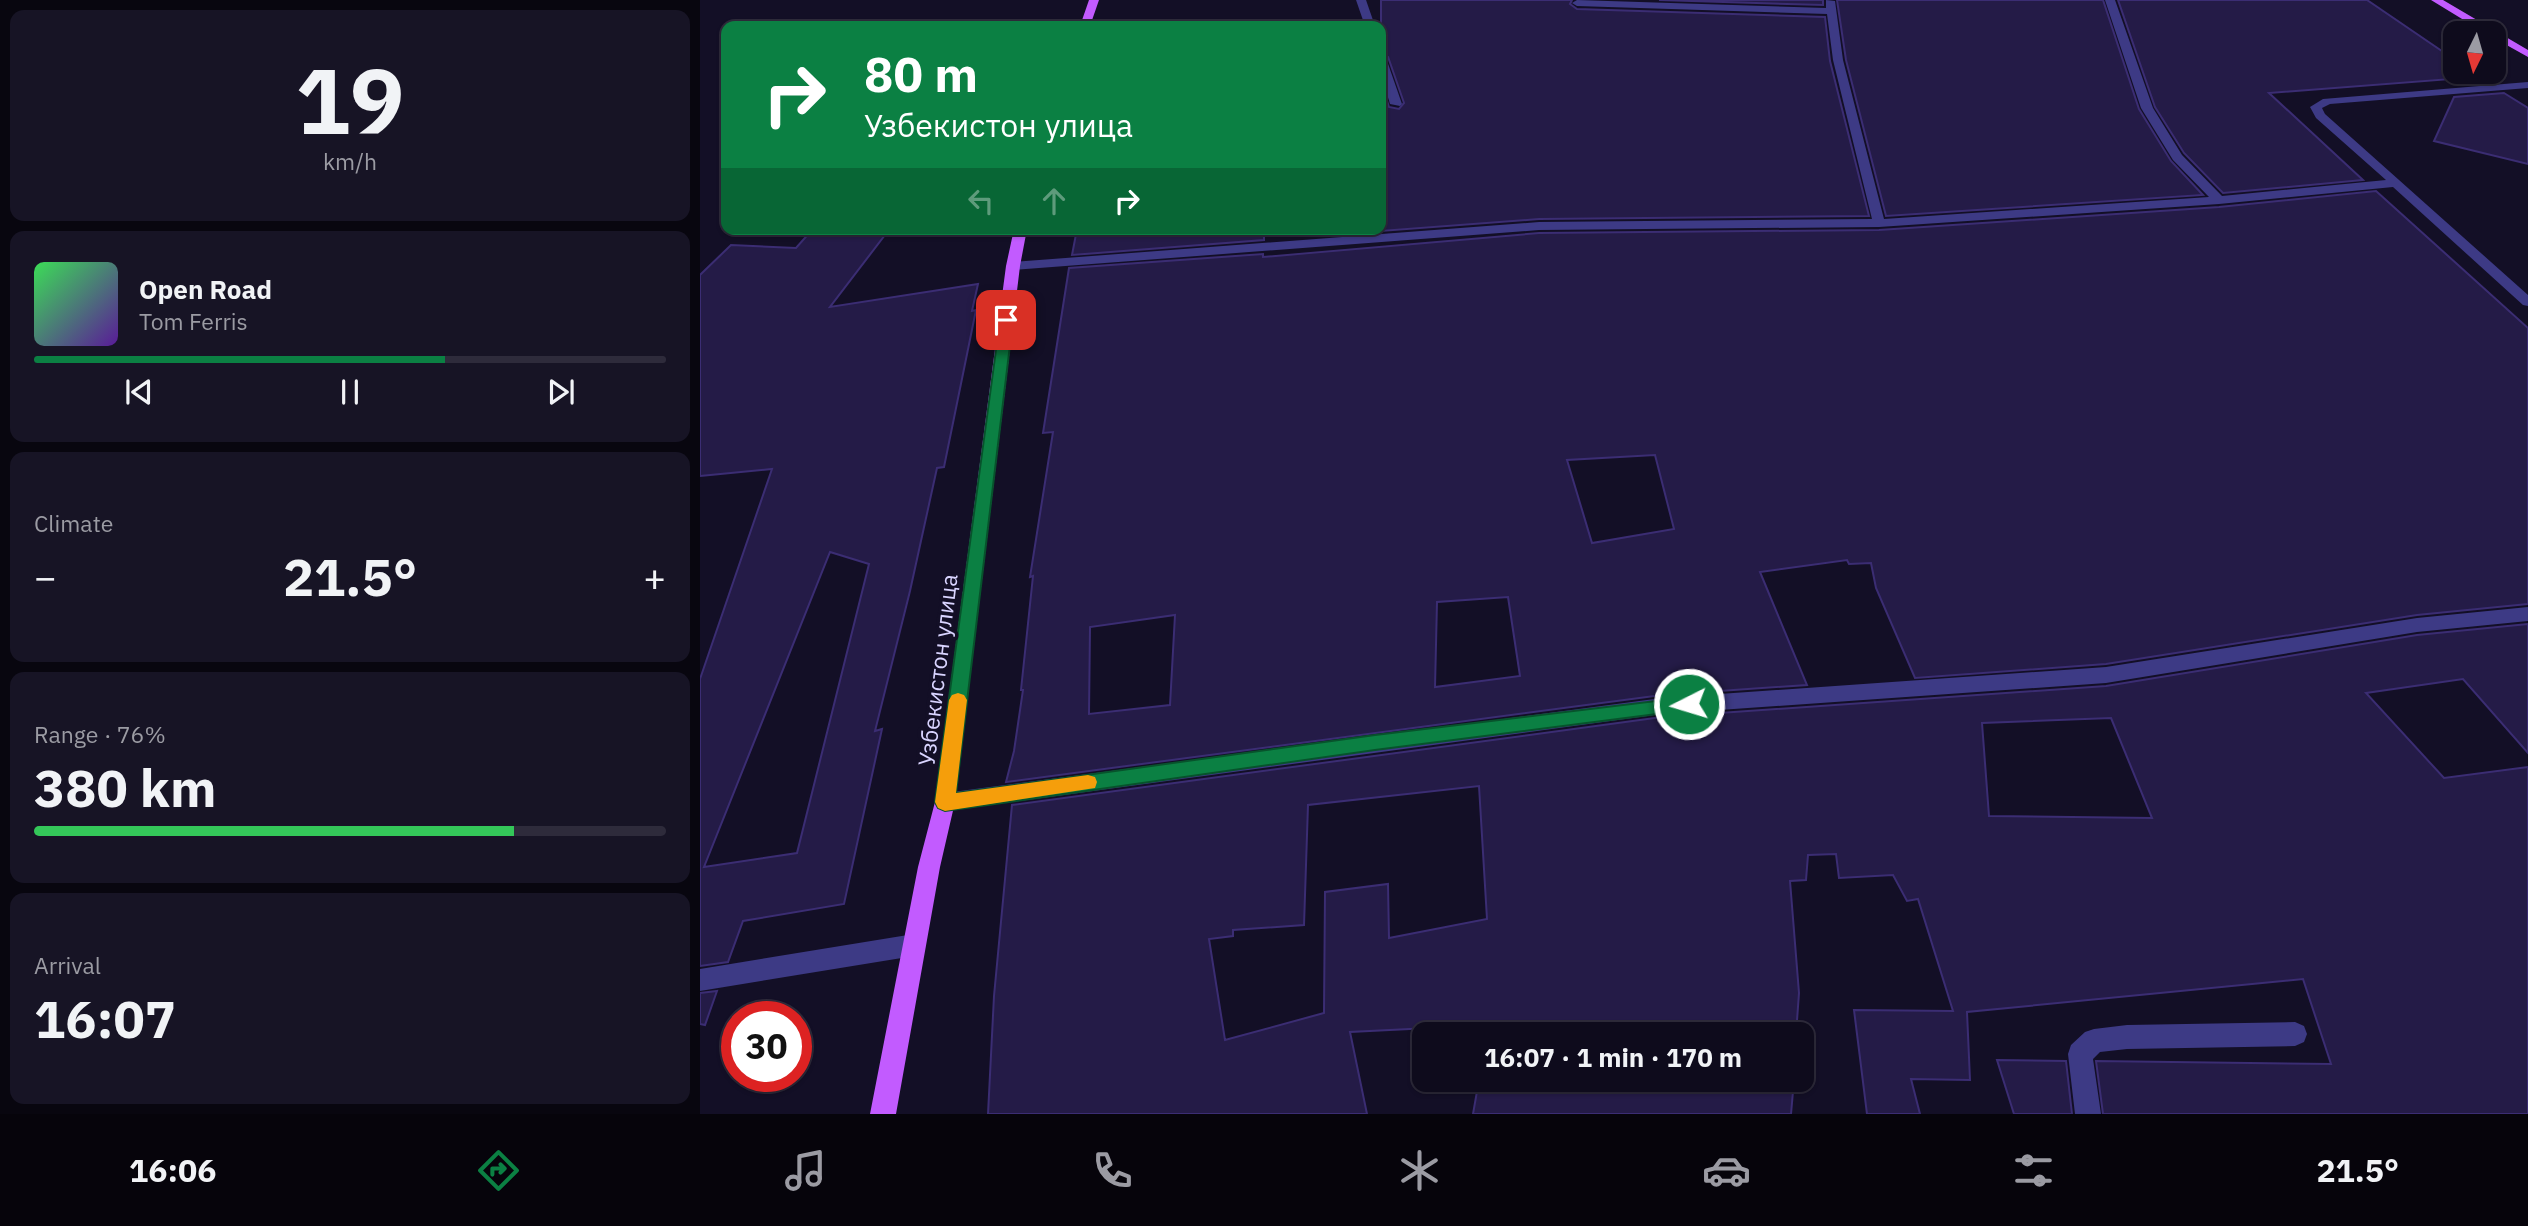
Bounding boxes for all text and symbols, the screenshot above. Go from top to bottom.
north arrow [2443,21,2506,84]
map controls [2443,21,2506,84]
text: 19 [295,41,405,159]
text: 80 m [864,42,978,105]
icon: right [749,49,840,140]
text: Узбекистон улица [864,104,1133,146]
text: km/h [323,146,377,176]
icon: left [962,182,1000,220]
icon: ahead [1035,182,1073,220]
icon: right [1108,182,1146,220]
text: Open Road [139,272,272,306]
pin [976,290,1036,350]
icon: arrive [987,301,1025,339]
text: Tom Ferris [139,306,248,336]
icon: previous [120,373,158,411]
icon: pause [331,373,369,411]
icon: next [542,373,580,411]
text: Climate [34,508,113,538]
text: 21.5° [283,543,417,610]
text: − [34,552,57,601]
text: + [643,552,666,601]
street label: Узбекистон улица [910,572,964,768]
position arrow [1652,667,1726,741]
text: Range · 76% [34,719,166,749]
text: 380 km [34,754,216,821]
text: Arrival [34,950,101,980]
text: 16:07 [34,985,176,1052]
speed limit sign: 30 [721,1001,812,1092]
text: 16:07 · 1 min · 170 m [1484,1040,1742,1074]
icon: directions [474,1146,523,1195]
icon: music [781,1146,830,1195]
icon: phone [1088,1146,1137,1195]
icon: climate [1395,1146,1444,1195]
icon: car [1702,1146,1751,1195]
icon: filters [2009,1146,2058,1195]
text: 16:06 [129,1149,216,1191]
text: 21.5° [2316,1149,2399,1191]

